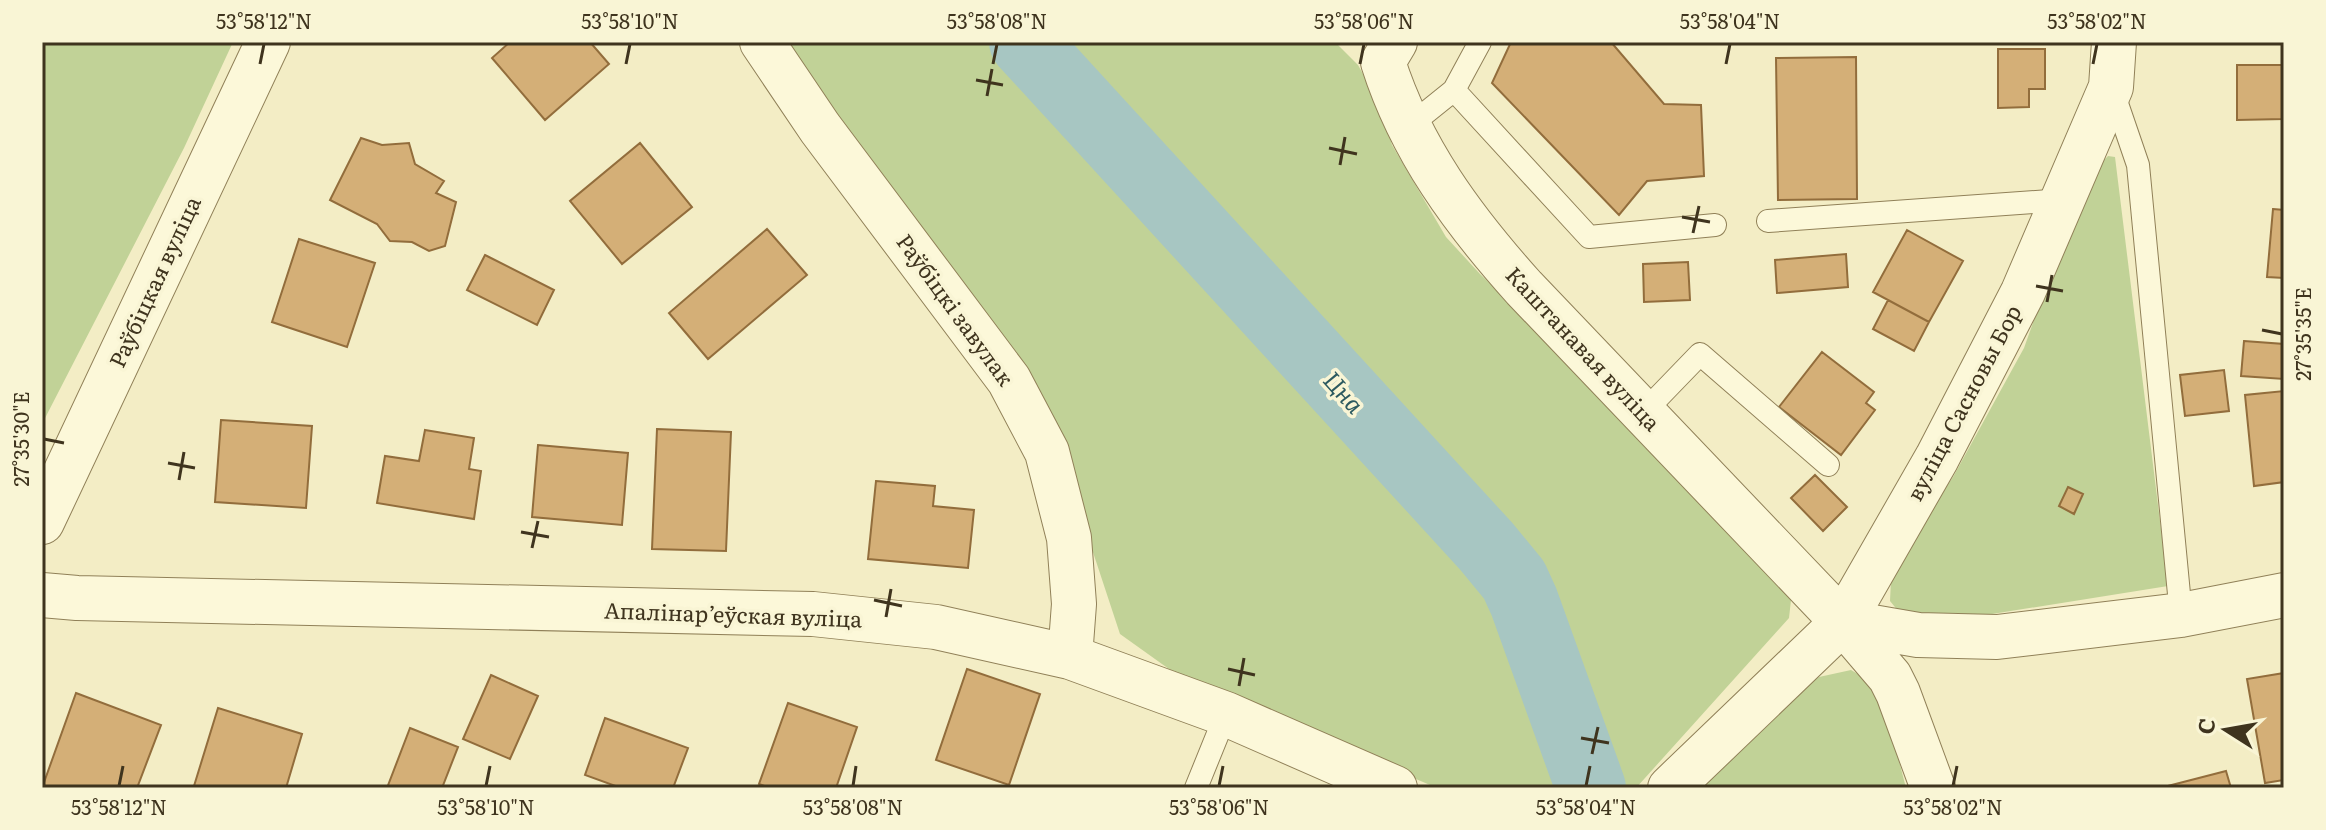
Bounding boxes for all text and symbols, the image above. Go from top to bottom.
text: 53°58'12"N [216,5,312,35]
text: 53°58'10"N [581,5,679,35]
text: 53°58'08"N [947,5,1047,35]
text: 53°58'06"N [1314,5,1414,35]
text: 53°58'04"N [1680,5,1780,35]
text: 53°58'02"N [2047,5,2147,35]
street label: Раўбіцкая вуліца [99,190,208,372]
street label: Раўбіцкі завулак [890,226,1023,392]
street label: Каштанавая вуліца [1499,258,1669,438]
text: 27°35'35"E [2287,287,2317,381]
street label: вуліца Сасновы Бор [1897,298,2028,506]
water label: Цна [1317,363,1373,420]
text: 27°35'30"E [5,391,35,487]
street label: Апалінарʼеўская вуліца [603,593,863,635]
north arrow [2186,690,2266,770]
text: С [2187,715,2223,737]
text: 53°58'12"N [71,791,167,821]
text: 53°58'10"N [437,791,535,821]
text: 53°58'08"N [803,791,903,821]
text: 53°58'06"N [1169,791,1269,821]
text: 53°58'04"N [1536,791,1636,821]
text: 53°58'02"N [1903,791,2003,821]

